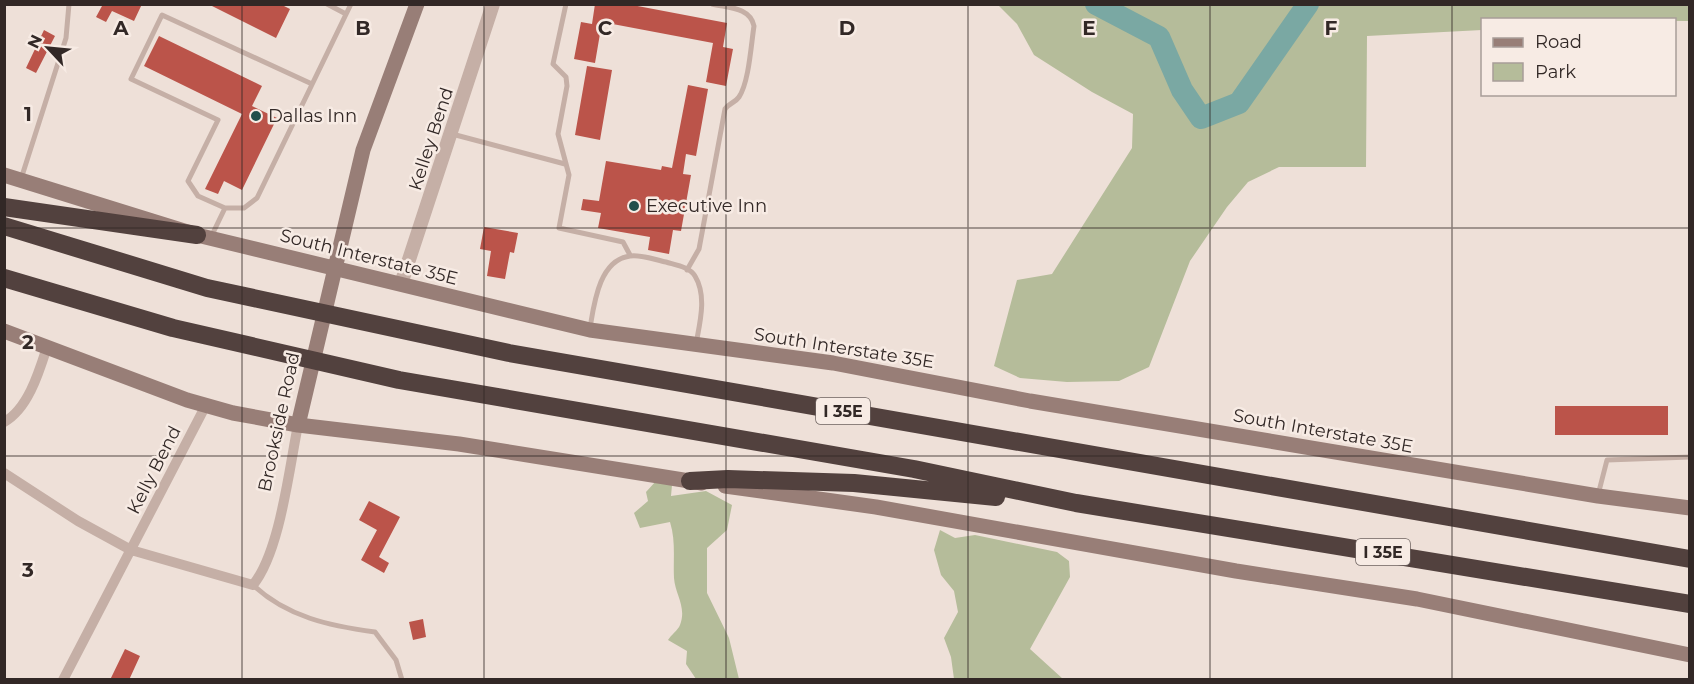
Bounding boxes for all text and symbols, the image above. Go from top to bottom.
text: A [112,16,129,40]
text: B [355,16,371,40]
text: C [598,16,613,40]
text: D [839,16,855,40]
text: E [1082,16,1096,40]
text: F [1325,16,1338,40]
north arrow [18,18,78,78]
legend [1481,18,1676,96]
text: Road [1535,31,1582,53]
text: N [24,32,46,52]
text: Park [1535,61,1576,83]
street label: Kelley Bend [404,85,458,193]
text: 1 [24,102,32,126]
place label: Dallas Inn [268,105,357,127]
marker: Dallas Inn [249,109,263,123]
place label: Executive Inn [646,195,767,217]
marker: Executive Inn [627,199,641,213]
street label: South Interstate 35E [278,224,460,290]
street label: South Interstate 35E [752,323,936,373]
text: 2 [22,330,34,354]
street label: Brookside Road [253,350,305,494]
road number: I 35E [816,398,870,424]
street label: South Interstate 35E [1231,404,1415,458]
street label: Kelly Bend [122,422,186,518]
road number: I 35E [1356,539,1410,565]
text: 3 [21,558,34,582]

